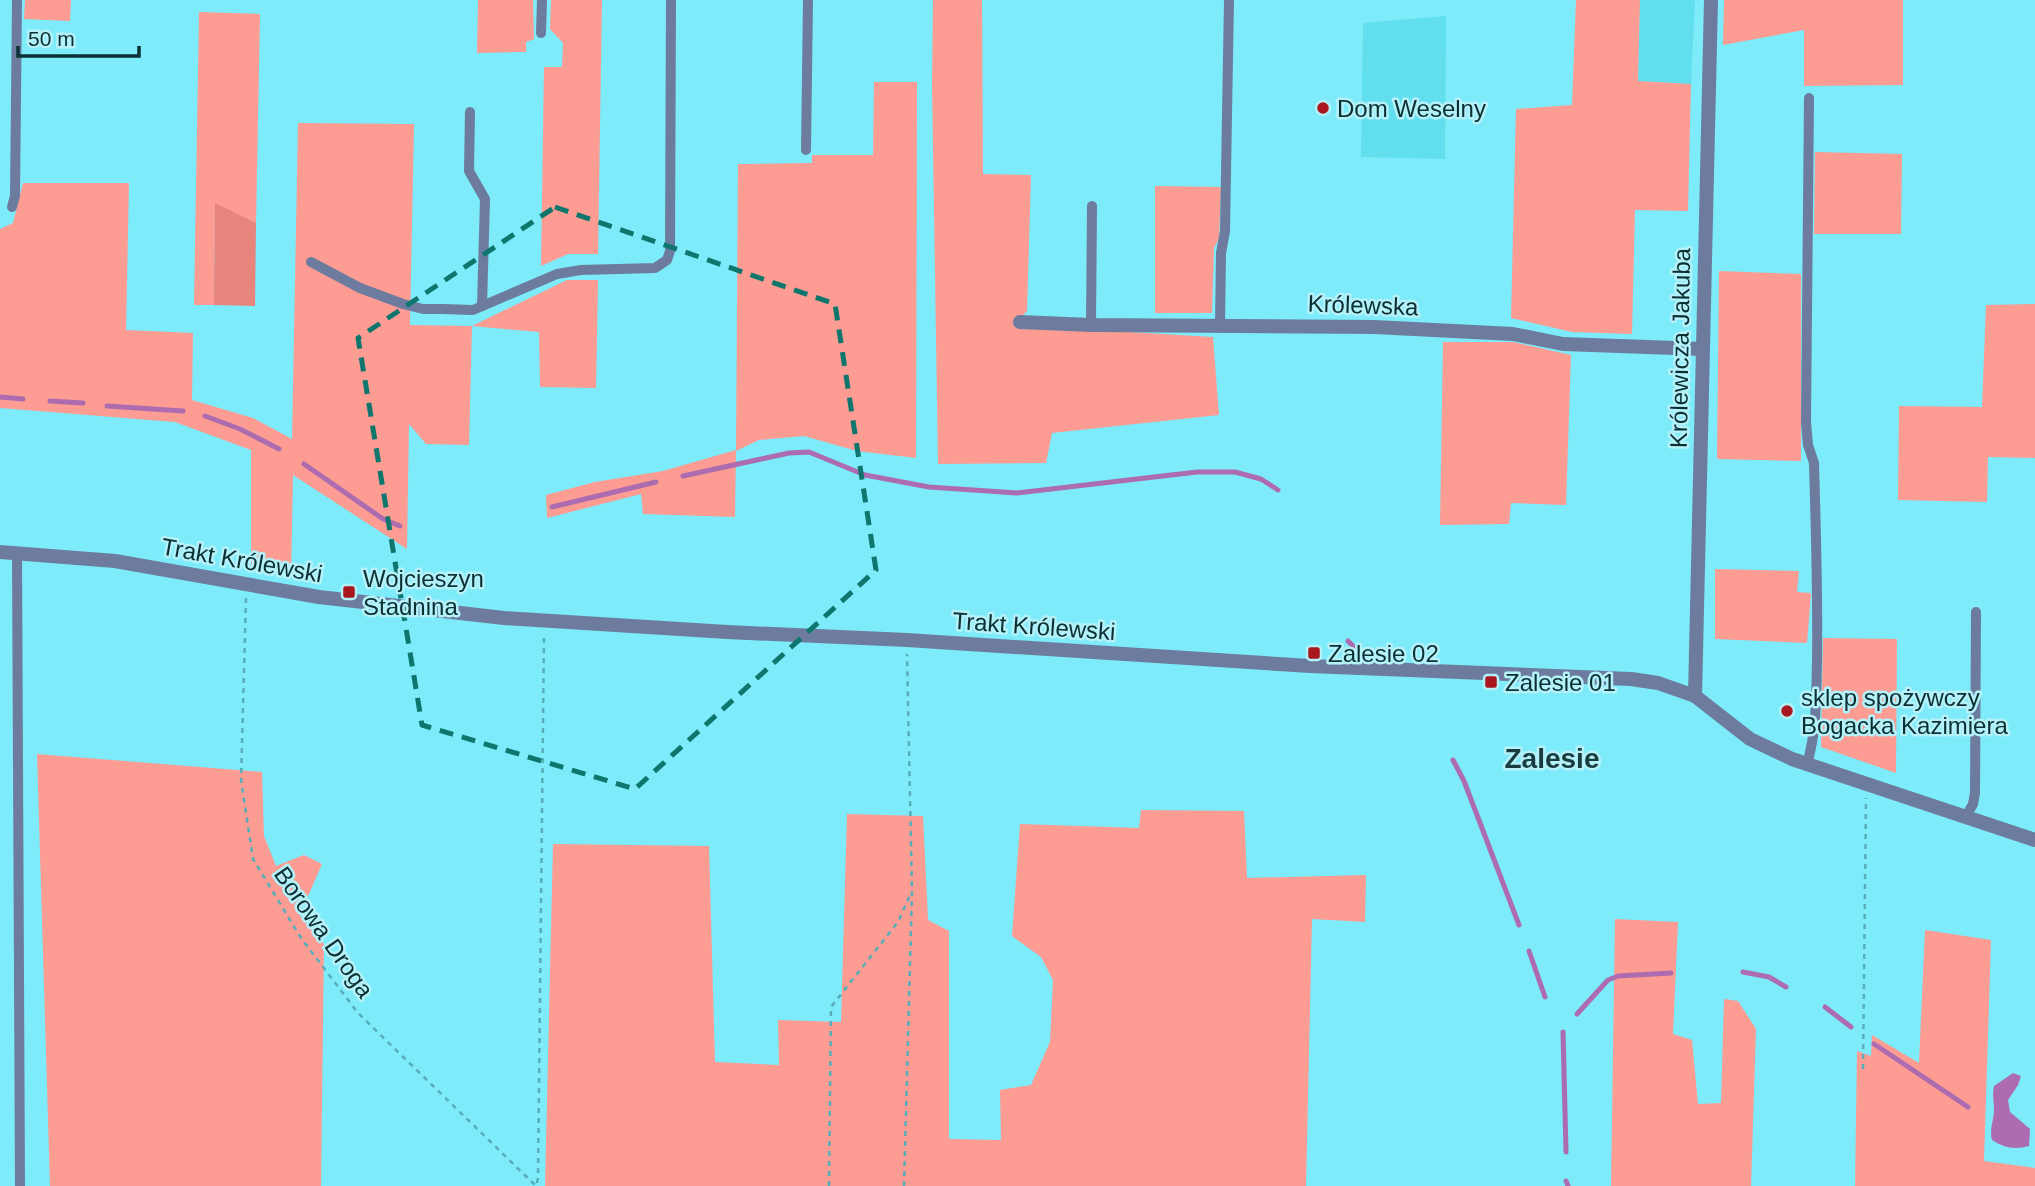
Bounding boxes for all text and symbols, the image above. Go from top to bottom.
scale bar [18,14,138,58]
text: 50 m [28,27,75,50]
place label: Dom Weselny [1337,95,1486,122]
marker: Dom Weselny [1315,100,1331,116]
street label: Królewicza Jakuba [1665,247,1695,448]
street label: Królewska [1307,290,1419,320]
street label: Trakt Królewski [159,533,325,587]
place label: Wojcieszyn Stadnina [363,565,484,620]
marker: Wojcieszyn Stadnina [341,584,357,600]
street label: Trakt Królewski [952,607,1116,645]
place label: Zalesie 02 [1328,640,1439,667]
marker: Zalesie 02 [1306,645,1322,661]
place label: Zalesie 01 [1505,669,1616,696]
marker: Zalesie 01 [1483,674,1499,690]
place label: sklep spożywczy Bogacka Kazimiera [1801,684,2008,739]
marker: sklep spożywczy Bogacka Kazimiera [1779,703,1795,719]
district label: Zalesie [1505,743,1599,774]
street label: Borowa Droga [269,861,379,1003]

